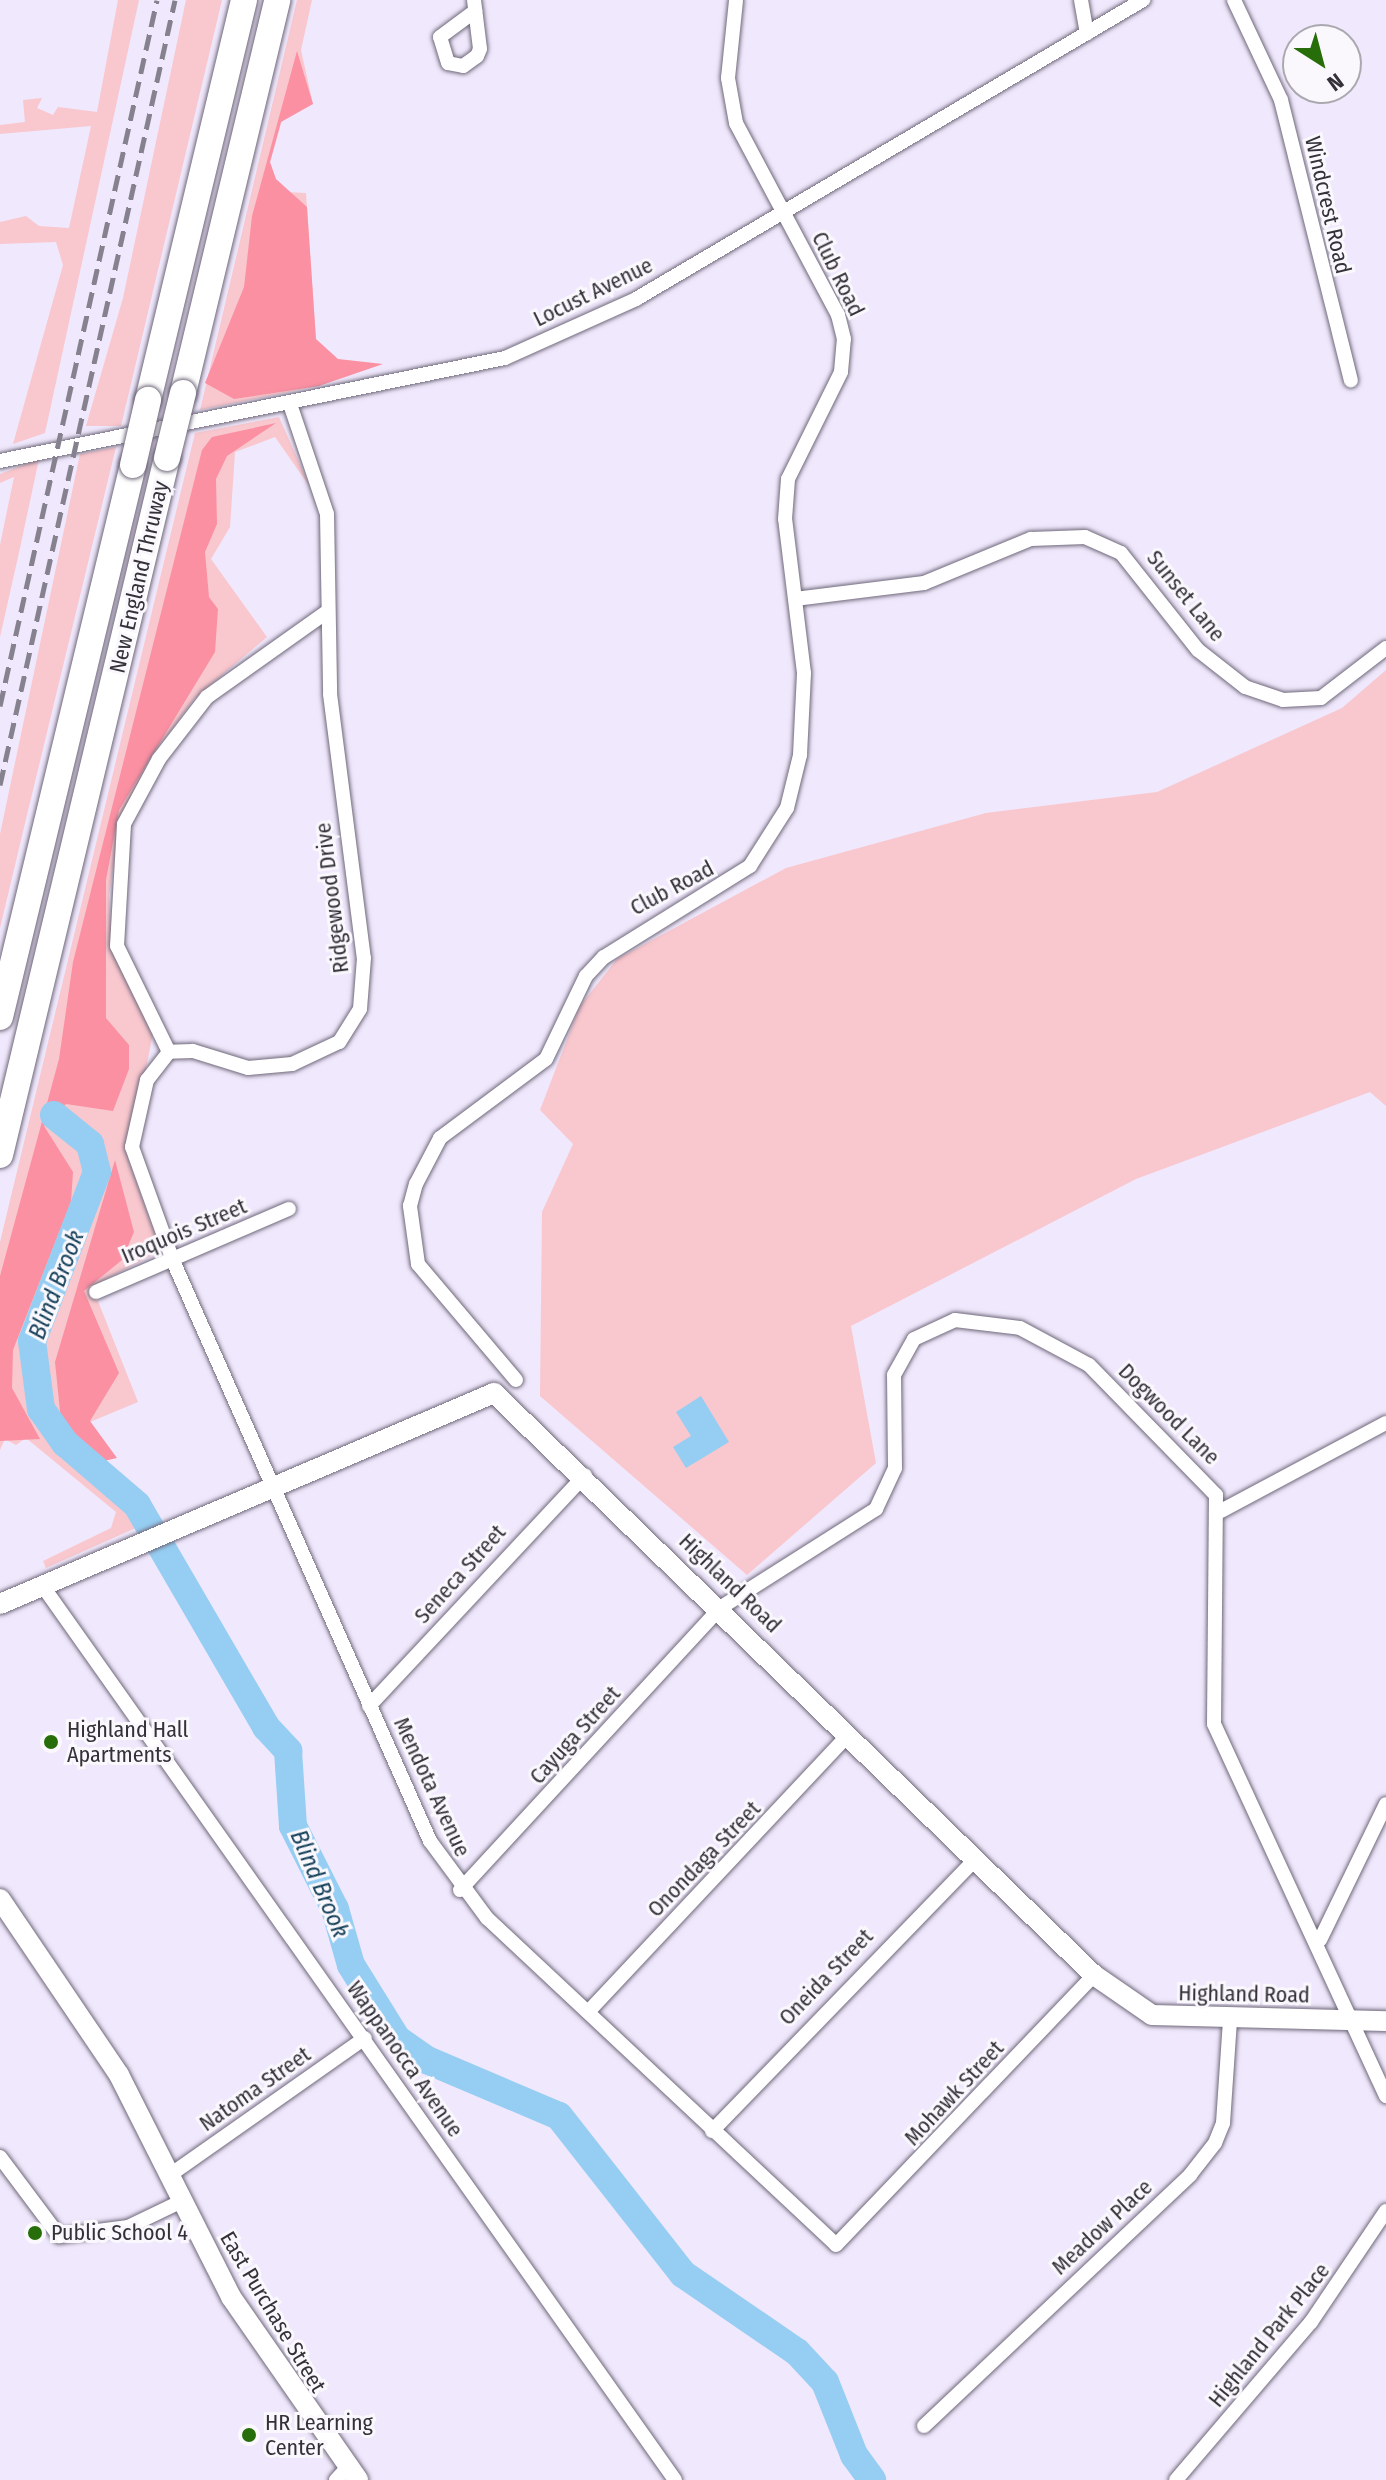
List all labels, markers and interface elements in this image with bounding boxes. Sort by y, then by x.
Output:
north arrow [1282,24,1362,104]
text: N [1322,67,1348,97]
street label: Windcrest Road [1299,134,1357,276]
street label: Club Road [806,227,870,321]
street label: Locust Avenue [529,252,657,332]
street label: New England Thruway [104,478,174,676]
street label: Sunset Lane [1141,545,1231,647]
street label: Ridgewood Drive [310,821,354,975]
street label: Club Road [626,855,718,921]
street label: Iroquois Street [117,1193,251,1269]
water label: Blind Brook [23,1227,91,1343]
street label: Dogwood Lane [1113,1358,1225,1470]
street label: Seneca Street [409,1519,511,1629]
street label: Highland Road [674,1528,786,1638]
street label: Cayuga Street [524,1681,626,1789]
street label: Mendota Avenue [388,1713,476,1861]
place label: Highland Hall Apartments [67,1716,188,1768]
marker: Highland Hall Apartments [42,1733,60,1751]
street label: Onondaga Street [642,1796,766,1922]
water label: Blind Brook [283,1826,355,1942]
street label: Oneida Street [774,1923,878,2031]
street label: Wappanocca Avenue [341,1976,469,2142]
street label: Highland Road [1178,1980,1310,2008]
street label: Mohawk Street [899,2035,1009,2151]
street label: Natoma Street [194,2041,316,2137]
street label: Meadow Place [1046,2174,1158,2280]
place label: Public School 4 [51,2220,188,2246]
marker: Public School 4 [26,2224,44,2242]
street label: East Purchase Street [215,2227,331,2397]
street label: Highland Park Place [1203,2258,1335,2412]
place label: HR Learning Center [265,2409,373,2460]
marker: HR Learning Center [240,2426,258,2444]

